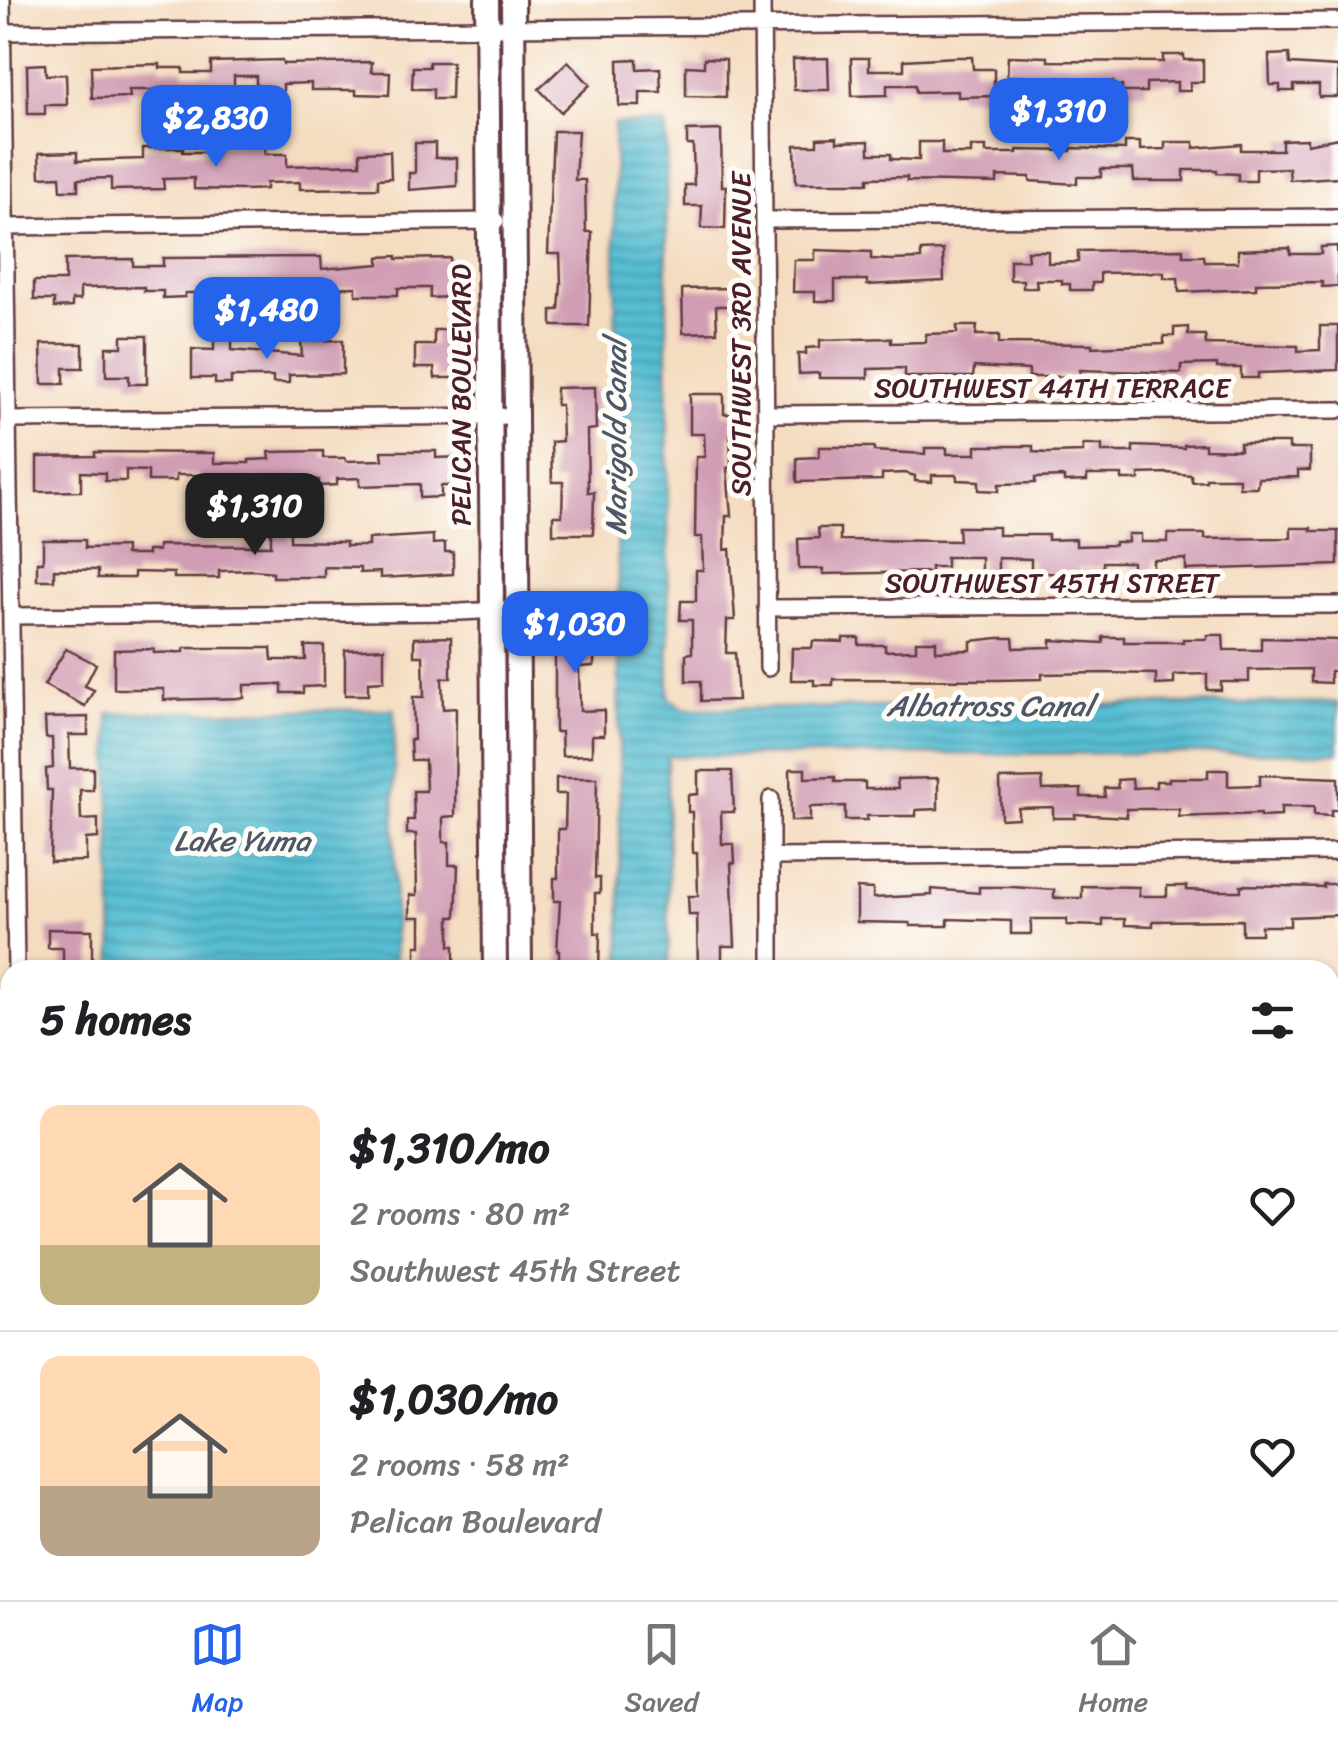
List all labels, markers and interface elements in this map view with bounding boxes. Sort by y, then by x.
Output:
pin: $1,310 [978,78,1140,163]
text: $1,310 [1011,82,1107,139]
pin: $2,830 [135,85,297,170]
text: $2,830 [163,89,269,146]
street label: SOUTHWEST 3RD AVENUE [716,170,765,496]
street label: PELICAN BOULEVARD [436,264,485,526]
pin: $1,480 [186,277,348,362]
text: $1,480 [215,281,319,338]
water label: Marigold Canal [589,333,643,535]
street label: SOUTHWEST 44TH TERRACE [874,363,1232,412]
pin: $1,310 [174,473,336,558]
text: $1,310 [207,477,303,534]
street label: SOUTHWEST 45TH STREET [885,558,1221,607]
pin: $1,030 [494,591,656,676]
text: $1,030 [524,595,626,652]
water label: Albatross Canal [886,679,1100,733]
water label: Lake Yuma [174,814,313,868]
text: 5 homes [40,983,191,1057]
icon: filters [1245,993,1300,1048]
text: $1,310/mo [350,1111,550,1185]
icon: home [120,1145,240,1265]
icon: heart [1245,1178,1300,1233]
text: 2 rooms · 80 m² [350,1185,570,1242]
text: Southwest 45th Street [350,1242,680,1299]
text: $1,030/mo [350,1362,558,1436]
icon: home [120,1396,240,1516]
icon: heart [1245,1429,1300,1484]
text: 2 rooms · 58 m² [350,1436,570,1493]
text: Pelican Boulevard [350,1493,601,1550]
tab: Map [190,1617,245,1726]
tab: Saved [625,1617,698,1726]
tab: Home [1078,1617,1148,1726]

